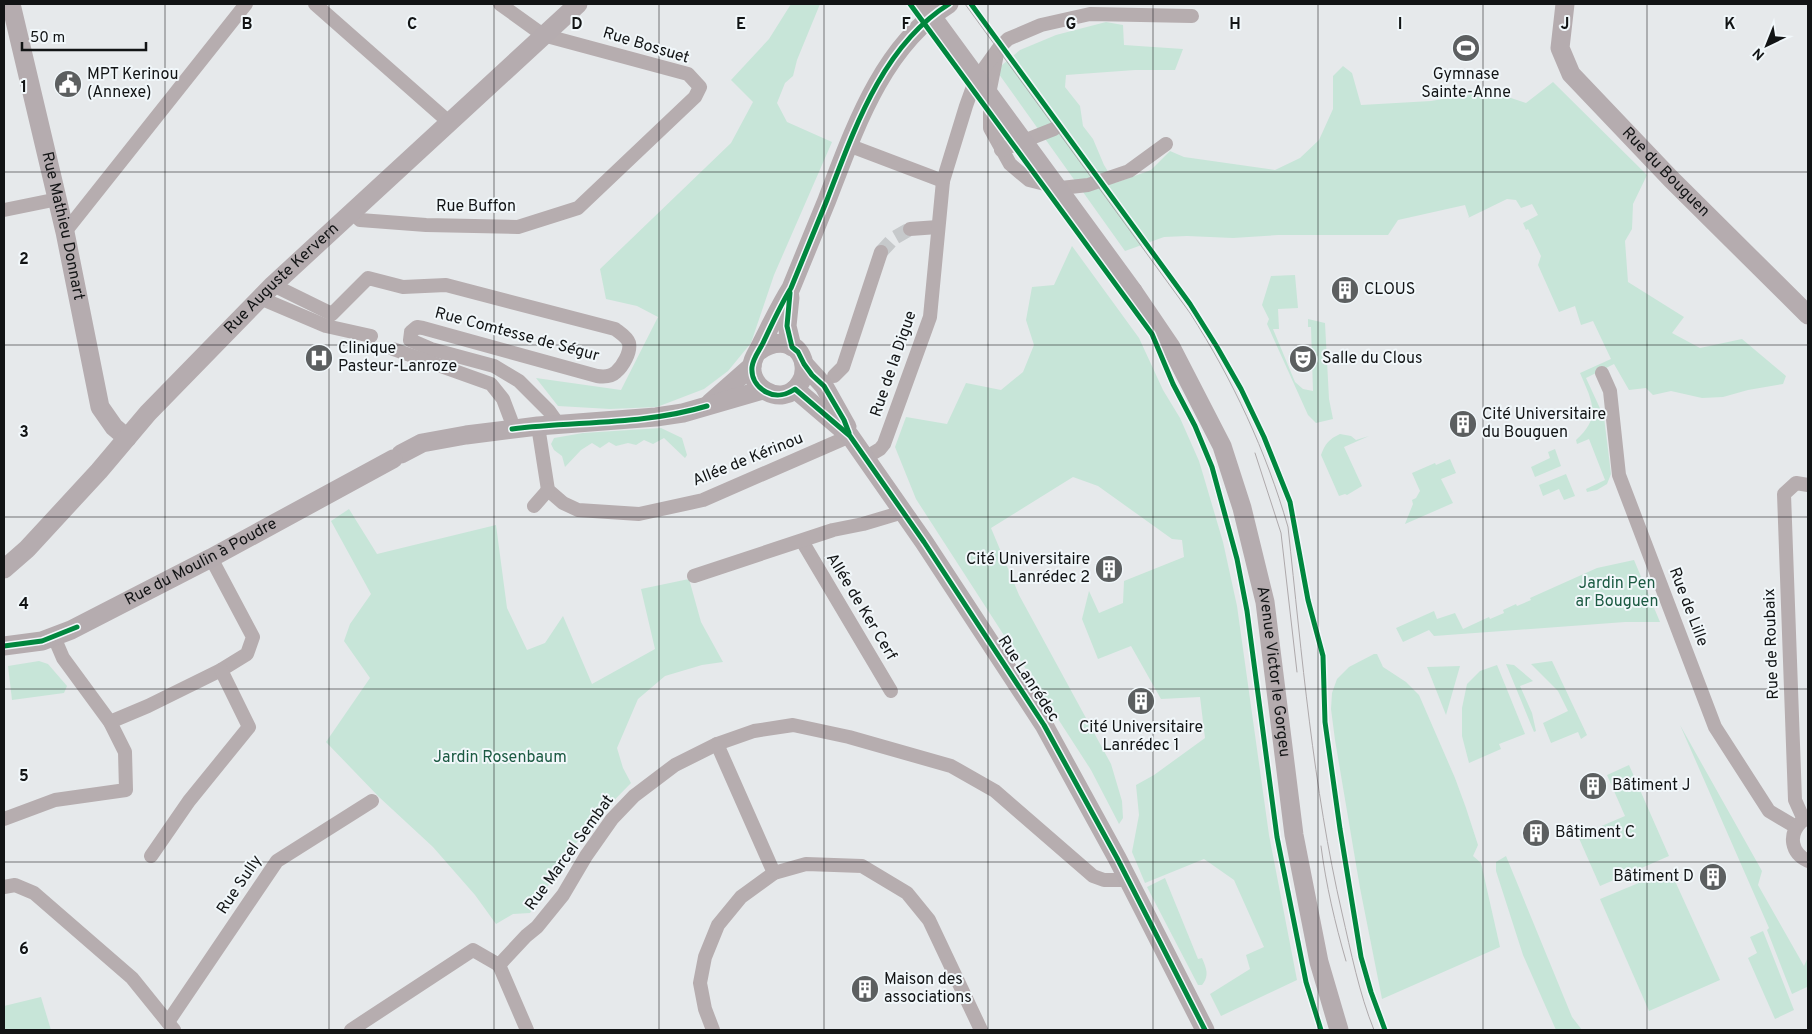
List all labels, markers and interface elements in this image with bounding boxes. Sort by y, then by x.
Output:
text: B [241,15,253,35]
text: C [407,15,417,35]
text: D [571,15,583,35]
text: E [736,15,746,35]
text: F [901,15,911,35]
text: G [1066,15,1076,35]
text: H [1229,15,1241,35]
text: I [1398,15,1402,35]
text: J [1561,15,1569,35]
text: K [1724,15,1736,35]
scale bar [22,20,146,52]
north arrow [1742,20,1792,70]
street label: Rue Bossuet [600,23,692,69]
text: 50 m [30,29,65,48]
sports icon: Gymnase Sainte-Anne [1451,33,1481,63]
text: N [1750,44,1769,63]
place label: MPT Kerinou (Annexe) [87,65,178,103]
place label: Gymnase Sainte-Anne [1421,65,1511,103]
public building icon: MPT Kerinou (Annexe) [53,69,83,99]
text: 1 [21,78,27,98]
street label: Rue du Bouguen [1617,123,1714,222]
street label: Rue Mathieu Donnart [36,150,88,302]
street label: Rue Buffon [436,197,516,217]
street label: Rue Auguste Kervern [220,219,343,339]
text: 2 [19,250,29,270]
building icon: CLOUS [1330,275,1360,305]
place label: CLOUS [1364,280,1415,300]
street label: Rue Comtesse de Ségur [433,303,601,367]
street label: Rue de la Digue [866,308,922,420]
place label: Clinique Pasteur-Lanroze [338,339,457,377]
hospital icon: Clinique Pasteur-Lanroze [304,343,334,373]
theatre icon: Salle du Clous [1288,344,1318,374]
place label: Salle du Clous [1322,349,1423,369]
place label: Cité Universitaire du Bouguen [1482,405,1606,443]
building icon: Cité Universitaire du Bouguen [1448,409,1478,439]
text: 3 [19,423,29,443]
street label: Allée de Kérinou [690,429,806,491]
street label: Rue du Moulin à Poudre [122,514,281,610]
street label: Allée de Ker Cerf [821,550,901,665]
place label: Cité Universitaire Lanrédec 2 [966,550,1090,588]
building icon: Cité Universitaire Lanrédec 2 [1094,554,1124,584]
street label: Rue de Lille [1664,565,1712,649]
park label: Jardin Pen ar Bouguen [1576,574,1658,612]
street label: Avenue Victor le Gorgeu [1251,584,1294,758]
street label: Rue de Roubaix [1760,588,1784,700]
text: 4 [19,595,29,615]
street label: Rue Lanrédec [993,632,1063,726]
building icon: Cité Universitaire Lanrédec 1 [1126,686,1156,716]
place label: Cité Universitaire Lanrédec 1 [1079,718,1203,756]
park label: Jardin Rosenbaum [433,748,567,768]
text: 5 [19,767,29,787]
building icon: Bâtiment J [1578,771,1608,801]
place label: Bâtiment J [1612,776,1691,796]
street label: Rue Marcel Sembat [521,791,619,915]
building icon: Bâtiment C [1521,818,1551,848]
place label: Bâtiment C [1555,823,1635,843]
street label: Rue Sully [213,852,267,918]
building icon: Bâtiment D [1698,862,1728,892]
place label: Bâtiment D [1613,867,1694,887]
text: 6 [19,940,29,960]
place label: Maison des associations [884,970,972,1008]
building icon: Maison des associations [850,974,880,1004]

